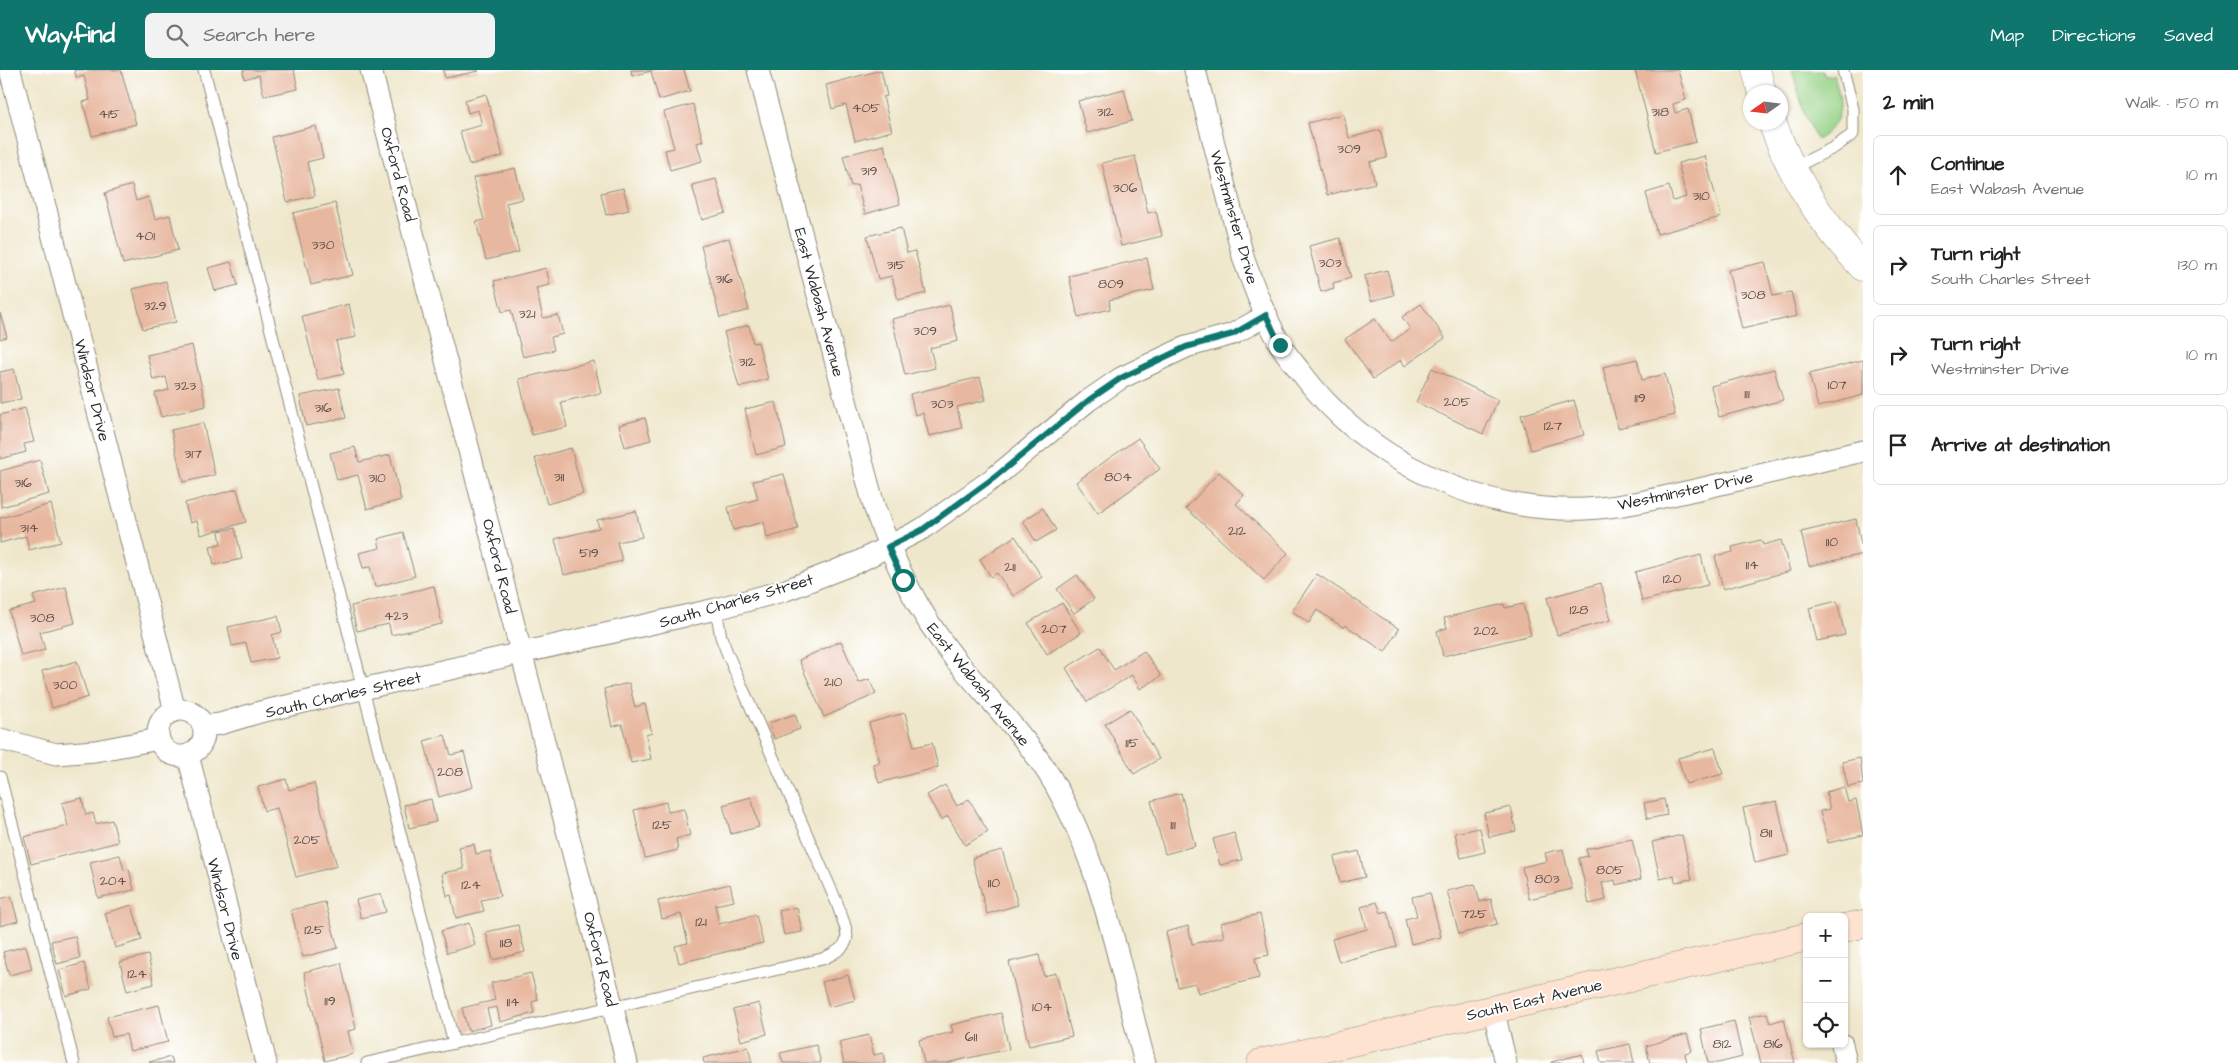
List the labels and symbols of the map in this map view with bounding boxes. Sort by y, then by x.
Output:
north arrow [1743,85,1788,130]
house number: 405 [852,98,880,118]
house number: 312 [1097,102,1113,122]
house number: 318 [1651,102,1669,122]
house number: 415 [98,104,120,124]
street label: Oxford Road [375,125,421,224]
house number: 309 [1337,139,1361,159]
street label: Westminster Drive [1204,148,1264,287]
house number: 319 [861,161,877,181]
house number: 306 [1113,178,1138,198]
house number: 310 [1692,186,1710,206]
street label: East Wabash Avenue [789,225,850,379]
house number: 401 [135,226,155,246]
house number: 330 [311,235,335,255]
house number: 303 [1318,253,1342,273]
house number: 315 [887,255,906,275]
house number: 316 [715,269,733,289]
house number: 809 [1098,274,1124,294]
house number: 308 [1740,285,1766,305]
house number: 329 [143,296,167,316]
house number: 321 [519,304,536,324]
house number: 309 [913,321,937,341]
route end [1269,334,1292,357]
street label: Windsor Drive [69,337,115,444]
house number: 312 [739,352,755,372]
house number: 107 [1827,375,1847,395]
house number: 323 [174,376,196,396]
house number: 111 [1744,384,1750,404]
house number: 119 [1634,388,1646,408]
house number: 205 [1444,392,1470,412]
house number: 303 [930,394,954,414]
house number: 316 [314,398,332,418]
house number: 127 [1544,416,1563,436]
house number: 317 [184,444,202,464]
street label: Westminster Drive [1615,466,1755,516]
house number: 311 [554,467,565,487]
house number: 804 [1104,467,1132,487]
house number: 310 [368,468,386,488]
house number: 316 [14,473,32,493]
street label: Oxford Road [477,517,521,616]
house number: 314 [20,518,39,538]
house number: 212 [1228,521,1246,541]
house number: 110 [1826,532,1838,552]
house number: 519 [579,543,599,563]
house number: 114 [1745,555,1759,575]
house number: 211 [1004,557,1016,577]
street label: South Charles Street [657,568,816,634]
route start [892,569,915,592]
house number: 120 [1663,569,1681,589]
house number: 128 [1570,600,1588,620]
house number: 423 [384,606,408,626]
house number: 308 [29,608,55,628]
street label: East Wabash Avenue [921,618,1035,751]
house number: 207 [1041,619,1067,639]
house number: 202 [1474,621,1498,641]
street label: South Charles Street [263,666,424,724]
house number: 210 [824,672,842,692]
house number: 300 [53,675,78,695]
house number: 115 [1125,733,1139,753]
house number: 208 [437,762,463,782]
house number: 125 [652,815,672,835]
house number: 111 [1170,815,1176,835]
house number: 811 [1760,823,1773,843]
house number: 205 [294,830,320,850]
street label: Windsor Drive [202,856,248,963]
house number: 805 [1596,860,1624,880]
house number: 803 [1534,869,1560,889]
house number: 204 [100,871,127,891]
house number: 110 [988,873,1000,893]
house number: 124 [461,875,481,895]
house number: 725 [1461,904,1487,924]
street label: Oxford Road [578,910,622,1009]
house number: 121 [695,912,707,932]
house number: 125 [304,920,324,940]
house number: 118 [500,933,512,953]
house number: 124 [127,964,147,984]
street label: South East Avenue [1464,974,1605,1026]
house number: 119 [324,991,336,1011]
house number: 114 [506,992,520,1012]
house number: 104 [1032,997,1053,1017]
house number: 611 [965,1027,977,1047]
house number: 812 [1713,1034,1731,1054]
house number: 816 [1763,1034,1783,1054]

